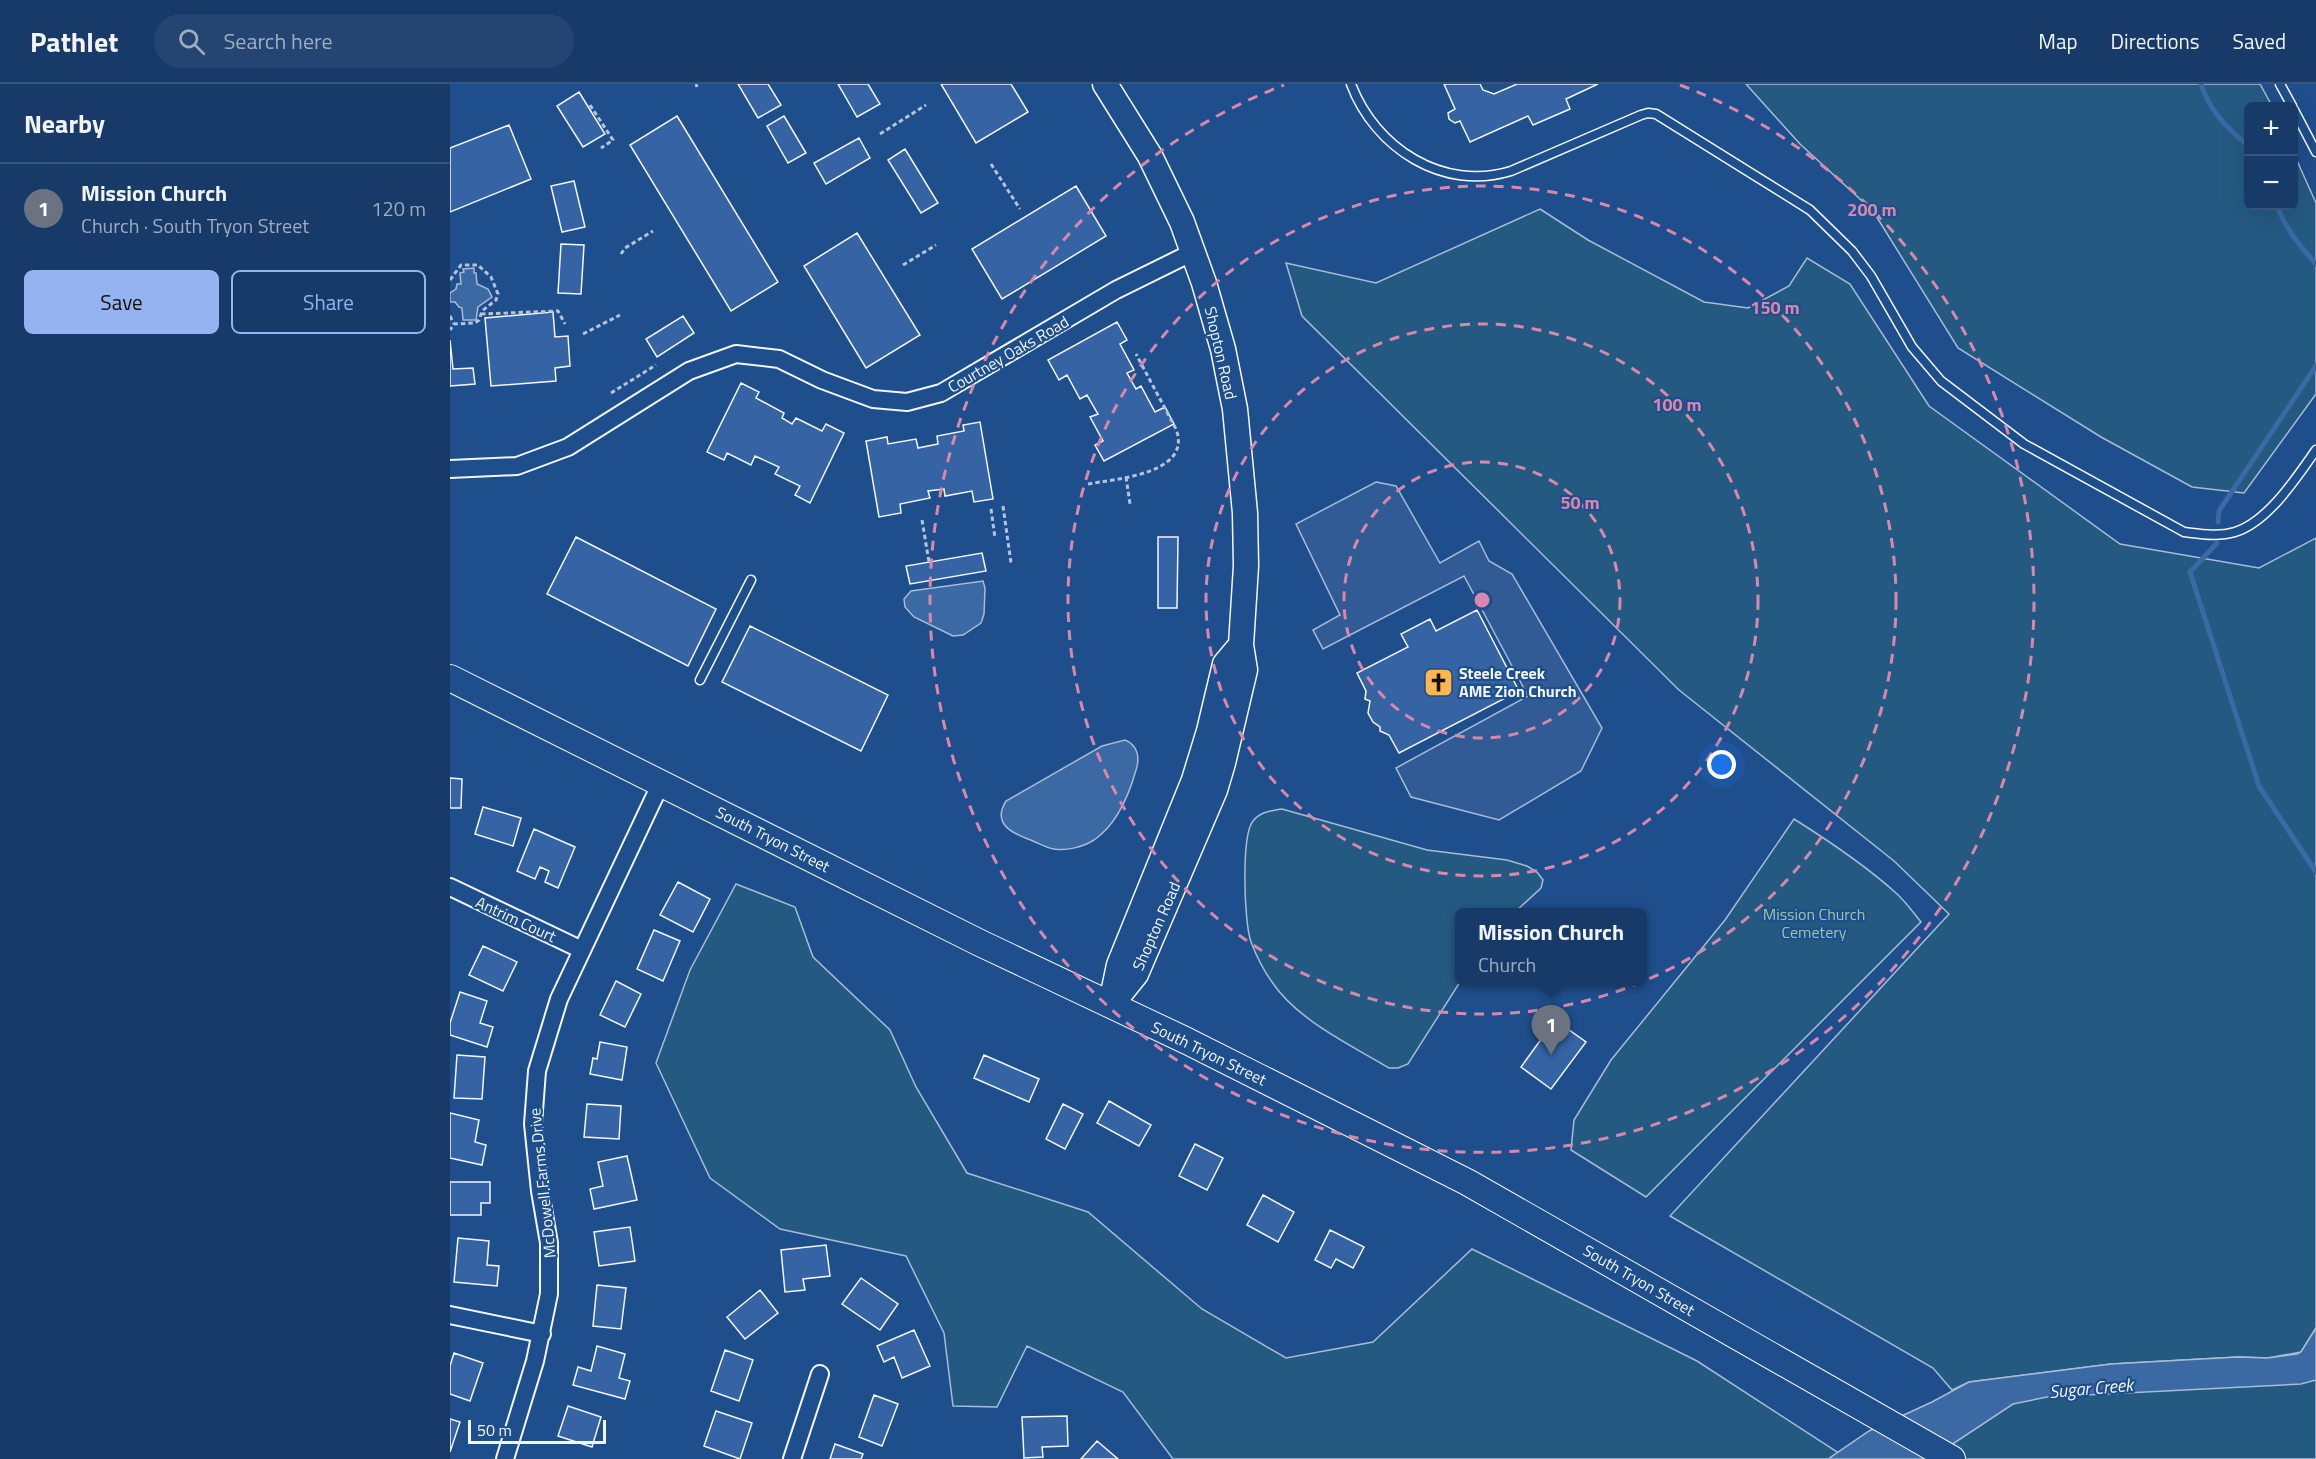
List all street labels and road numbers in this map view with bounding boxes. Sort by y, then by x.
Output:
street label: Shopton Road [1199,304,1243,402]
street label: Courtney Oaks Road [943,310,1073,398]
street label: South Tryon Street [712,800,835,878]
street label: Shopton Road [1126,878,1186,974]
street label: Antrim Court [472,890,561,948]
street label: South Tryon Street [1147,1015,1271,1091]
street label: McDowell Farms Drive [522,1107,562,1259]
street label: South Tryon Street [1579,1238,1700,1322]

